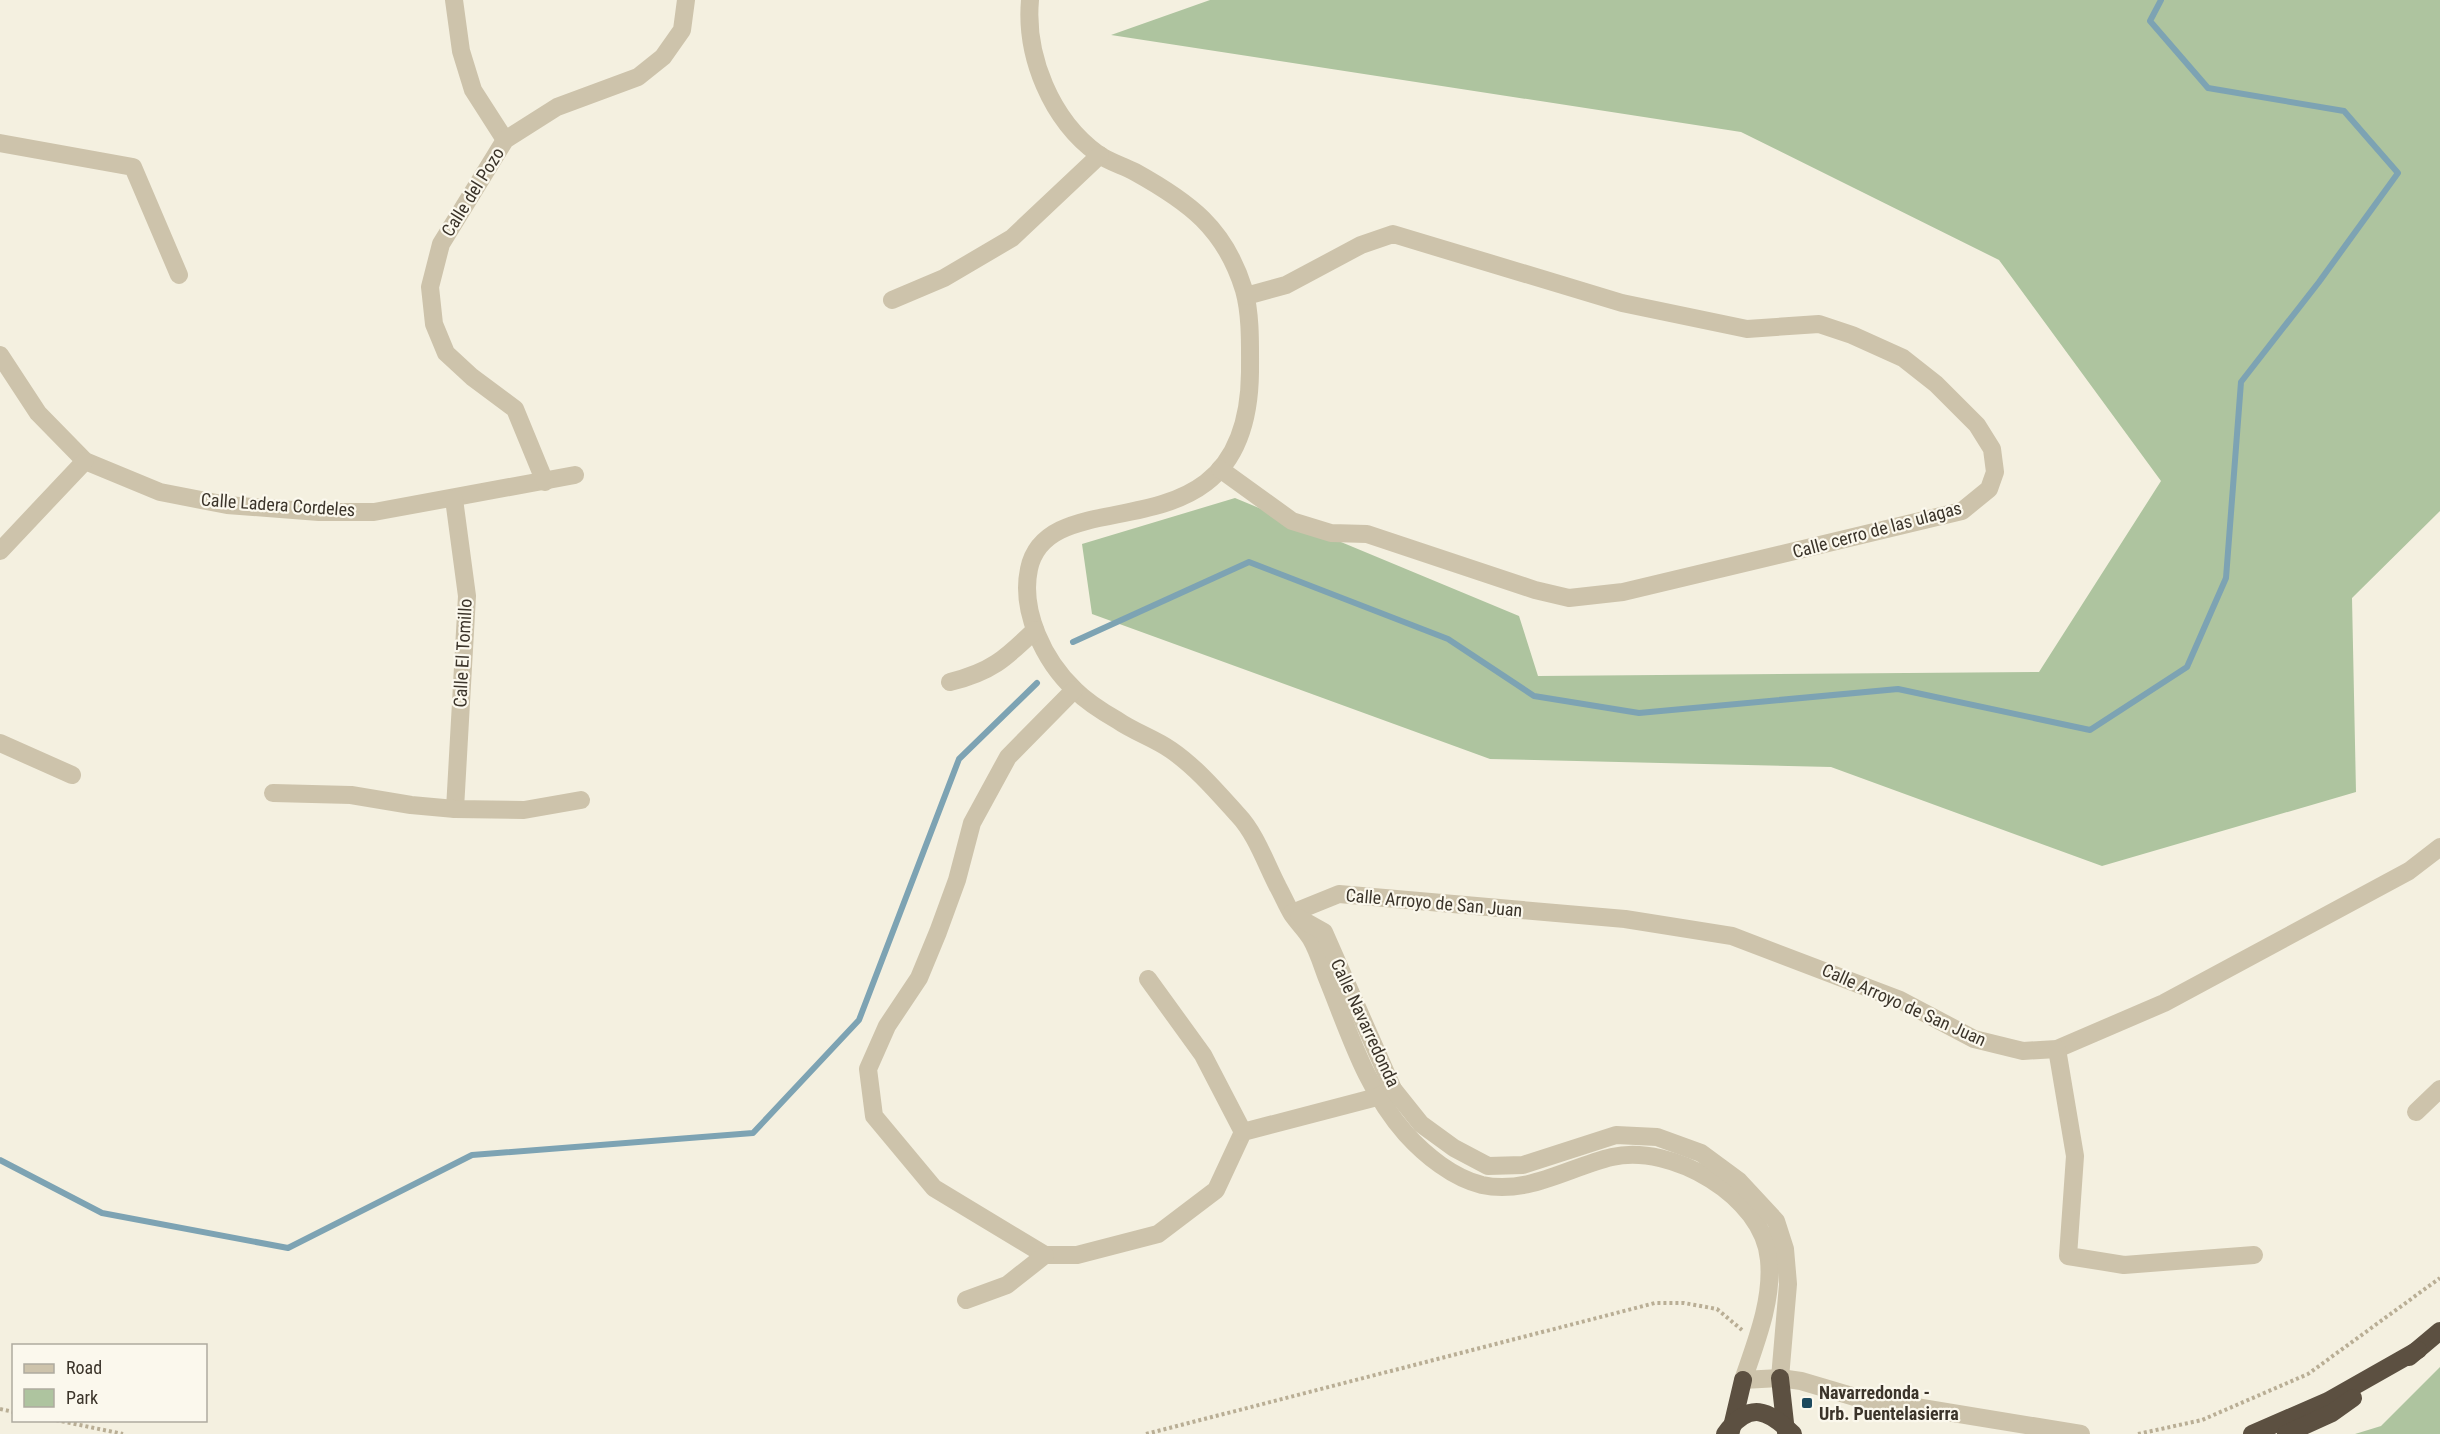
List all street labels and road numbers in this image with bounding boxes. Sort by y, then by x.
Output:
street label: Calle del Pozo [437,143,508,240]
street label: Calle Ladera Cordeles [200,489,356,520]
street label: Calle cerro de las ulagas [1790,497,1964,562]
street label: Calle El Tomillo [449,598,476,708]
street label: Calle Arroyo de San Juan [1345,884,1523,921]
street label: Calle Navarredonda [1327,955,1404,1090]
street label: Calle Arroyo de San Juan [1819,959,1989,1050]

